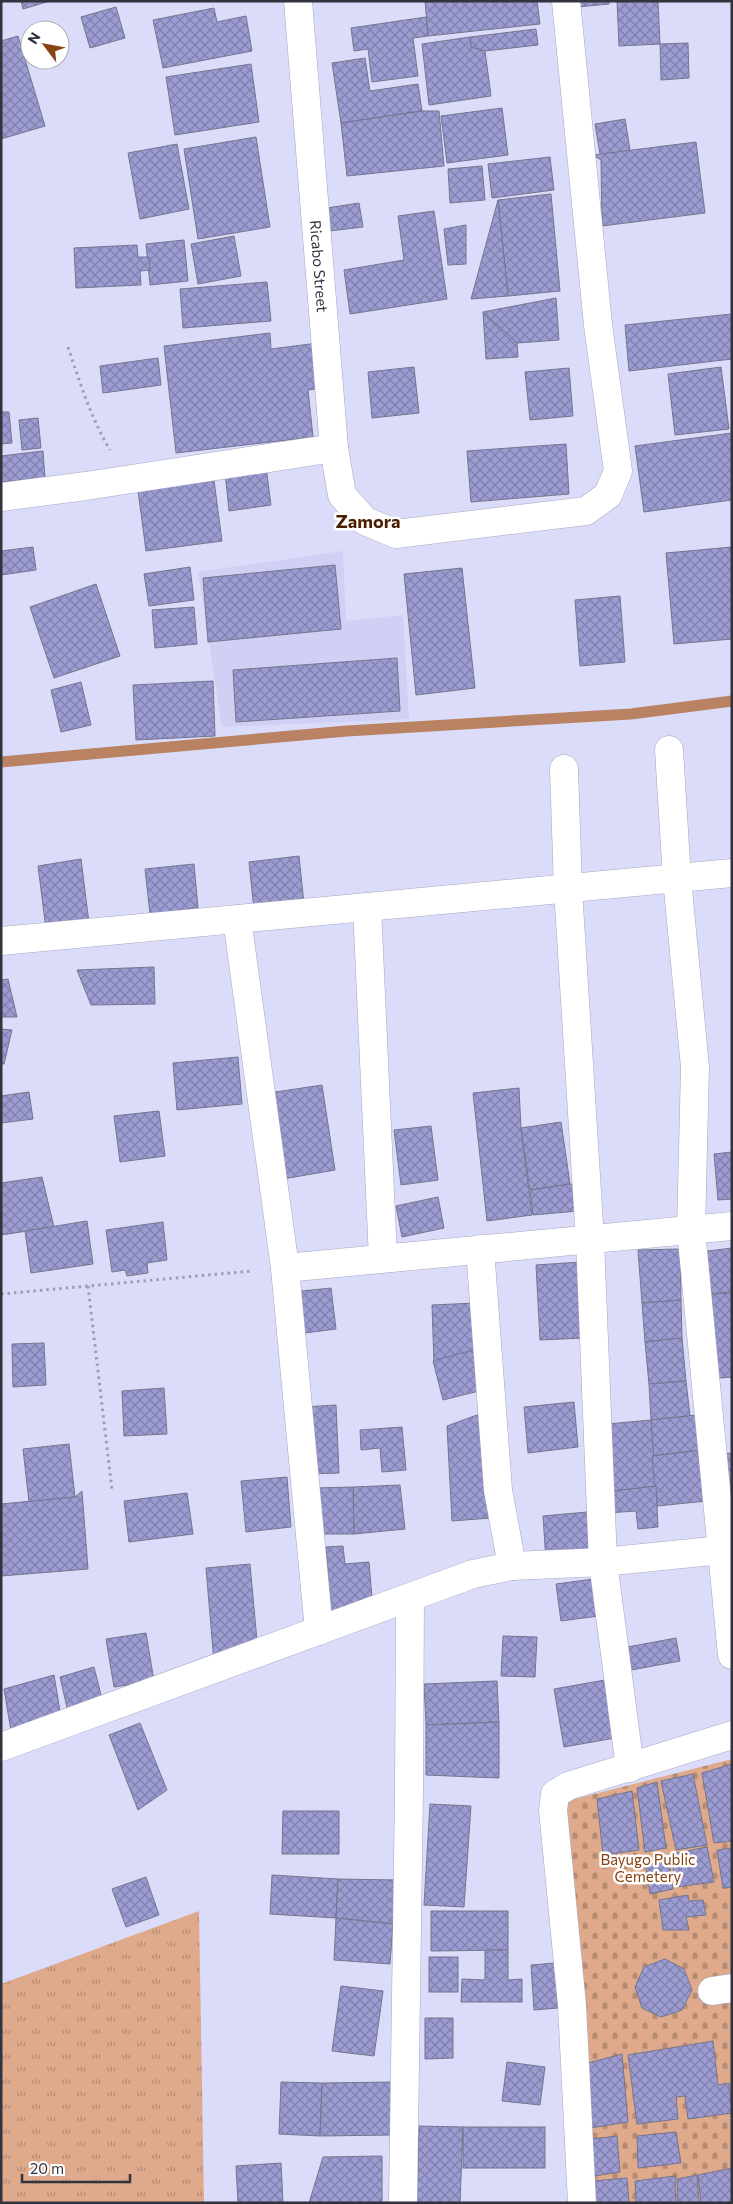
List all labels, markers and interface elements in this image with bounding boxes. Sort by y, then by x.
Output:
north arrow [20,20,70,70]
text: N [24,29,44,47]
street label: Ricabo Street [307,219,332,313]
district label: Zamora [335,510,401,532]
park label: Bayugo Public Cemetery [600,1850,696,1885]
scale bar [22,2152,130,2184]
text: 20 m [30,2159,64,2177]

